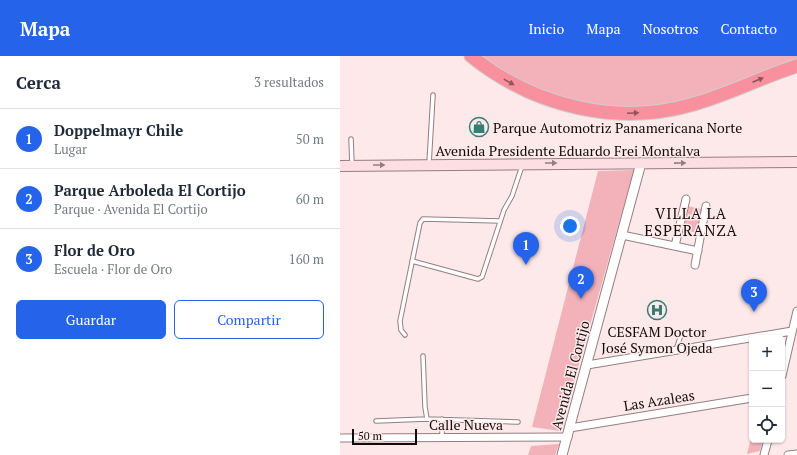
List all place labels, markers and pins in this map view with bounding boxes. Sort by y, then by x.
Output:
shop icon: Parque Automotriz Panamericana Norte [468,116,490,138]
place label: Parque Automotriz Panamericana Norte [493,118,742,137]
pin: 1 [513,232,539,265]
pin: 2 [568,266,594,299]
pin: 3 [741,279,767,312]
hospital icon: CESFAM Doctor José Symon Ojeda [646,299,668,321]
place label: CESFAM Doctor José Symon Ojeda [601,322,713,357]

